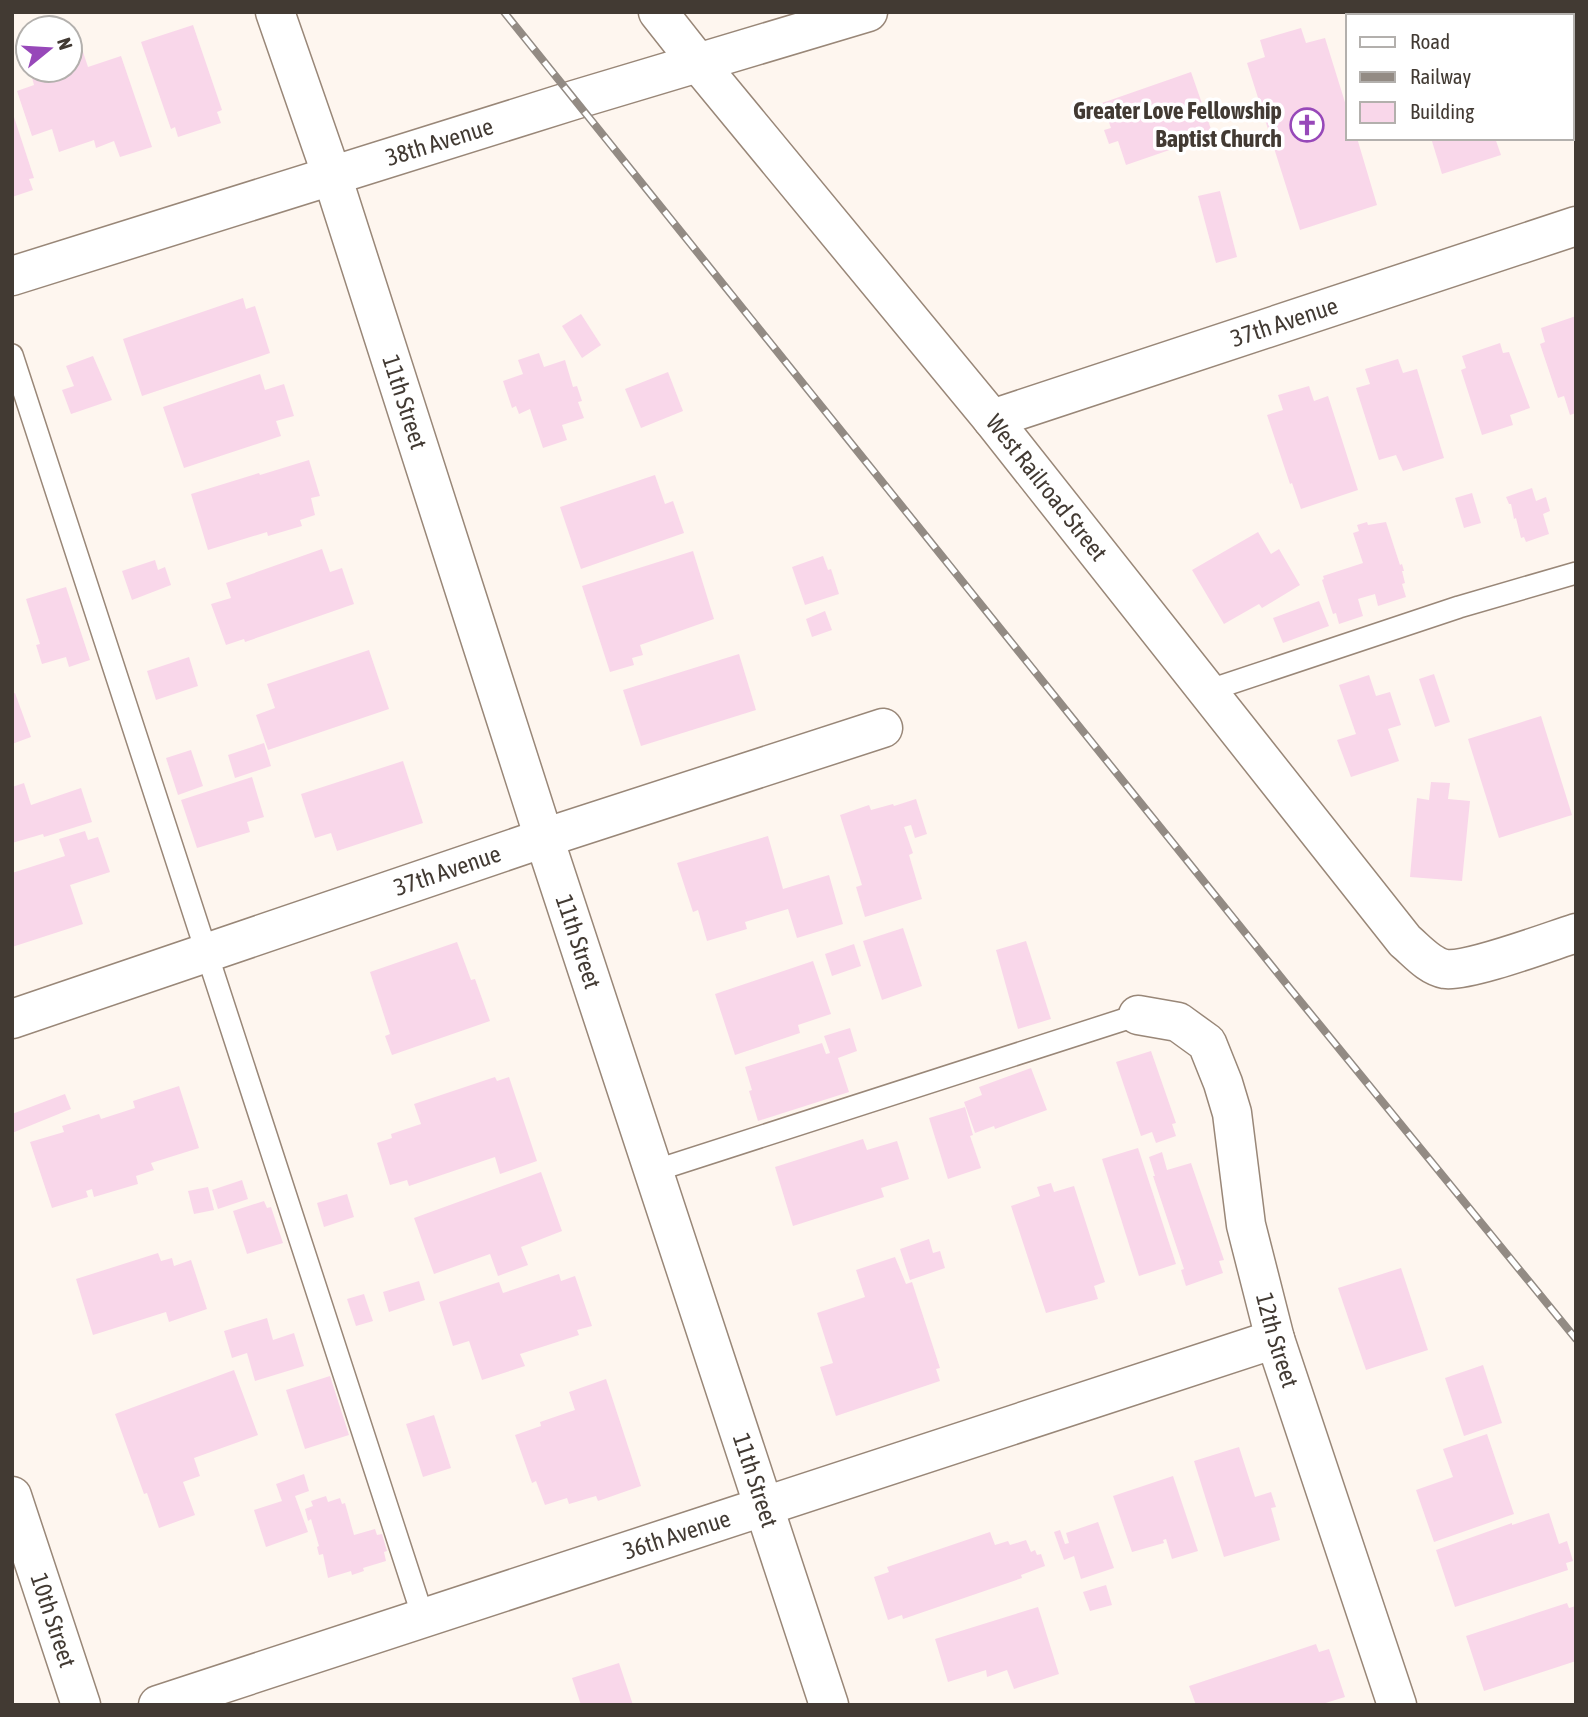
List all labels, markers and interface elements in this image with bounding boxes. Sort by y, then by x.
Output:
north arrow [14,14,84,84]
legend [1346,14,1574,140]
text: Road [1410,29,1450,53]
text: N [53,35,77,52]
text: Railway [1410,64,1472,88]
place label: Greater Love Fellowship Baptist Church [1073,97,1282,152]
text: Building [1410,99,1474,123]
church icon: Greater Love Fellowship Baptist Church [1288,106,1326,144]
street label: 38th Avenue [382,112,496,171]
street label: 37th Avenue [1227,292,1341,352]
street label: 11th Street [377,352,433,452]
street label: West Railroad Street [981,409,1113,566]
street label: 37th Avenue [390,840,504,901]
street label: 11th Street [551,891,607,992]
street label: 12th Street [1251,1290,1304,1391]
street label: 11th Street [728,1430,784,1531]
street label: 36th Avenue [620,1504,734,1565]
street label: 10th Street [25,1570,82,1671]

